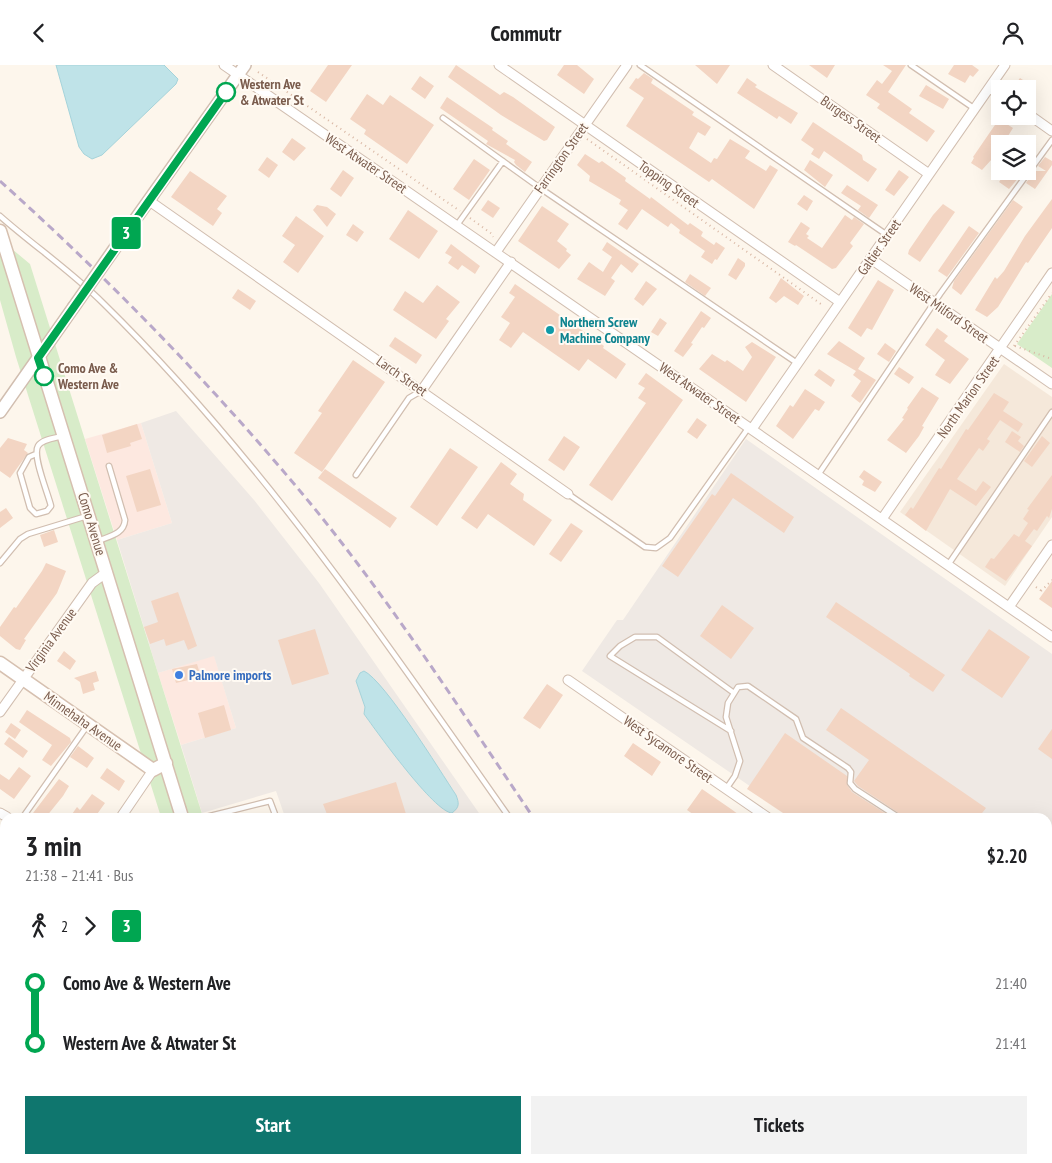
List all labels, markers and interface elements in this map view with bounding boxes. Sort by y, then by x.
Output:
icon: back [25,19,53,47]
text: Commutr [490,19,562,47]
icon: person [999,19,1027,47]
place label: Western Ave & Atwater St [239,75,304,109]
map controls [991,80,1036,180]
button: locate [991,80,1036,125]
marker: Western Ave & Atwater St [216,82,236,102]
street label: Burgess Street [817,92,885,146]
street label: Farrington Street [530,119,592,197]
street label: West Atwater Street [321,129,411,197]
button: layers [991,135,1036,180]
street label: Topping Street [635,156,703,212]
street label: Galtier Street [853,215,905,278]
line badge: 3 [110,217,142,249]
text: 3 [122,221,130,244]
street label: West Milford Street [906,279,992,347]
place label: Northern Screw Machine Company [560,313,650,347]
marker: Northern Screw Machine Company [544,324,556,336]
street label: Larch Street [373,352,431,400]
street label: North Marion Street [933,352,1003,442]
street label: West Atwater Street [656,358,744,428]
place label: Como Ave & Western Ave [57,359,119,393]
marker: Como Ave & Western Ave [34,366,54,386]
street label: Como Avenue [74,490,110,558]
street label: Virginia Avenue [21,604,81,677]
place label: Palmore imports [189,666,271,684]
marker: Palmore imports [173,669,185,681]
street label: Minnehaha Avenue [40,687,126,755]
street label: West Sycamore Street [620,712,716,787]
text: 3 min [25,827,82,864]
text: $2.20 [987,844,1027,868]
text: 21:38 – 21:41 · Bus [25,865,133,885]
icon: walk [25,912,53,940]
icon: forward [76,912,104,940]
text: 3 [122,914,131,937]
text: 2 [61,916,68,936]
text: Como Ave & Western Ave [63,971,231,995]
text: 21:40 [995,973,1027,993]
text: Western Ave & Atwater St [63,1031,236,1055]
text: 21:41 [995,1033,1027,1053]
button: Start [25,1096,521,1154]
button: Tickets [531,1096,1027,1154]

